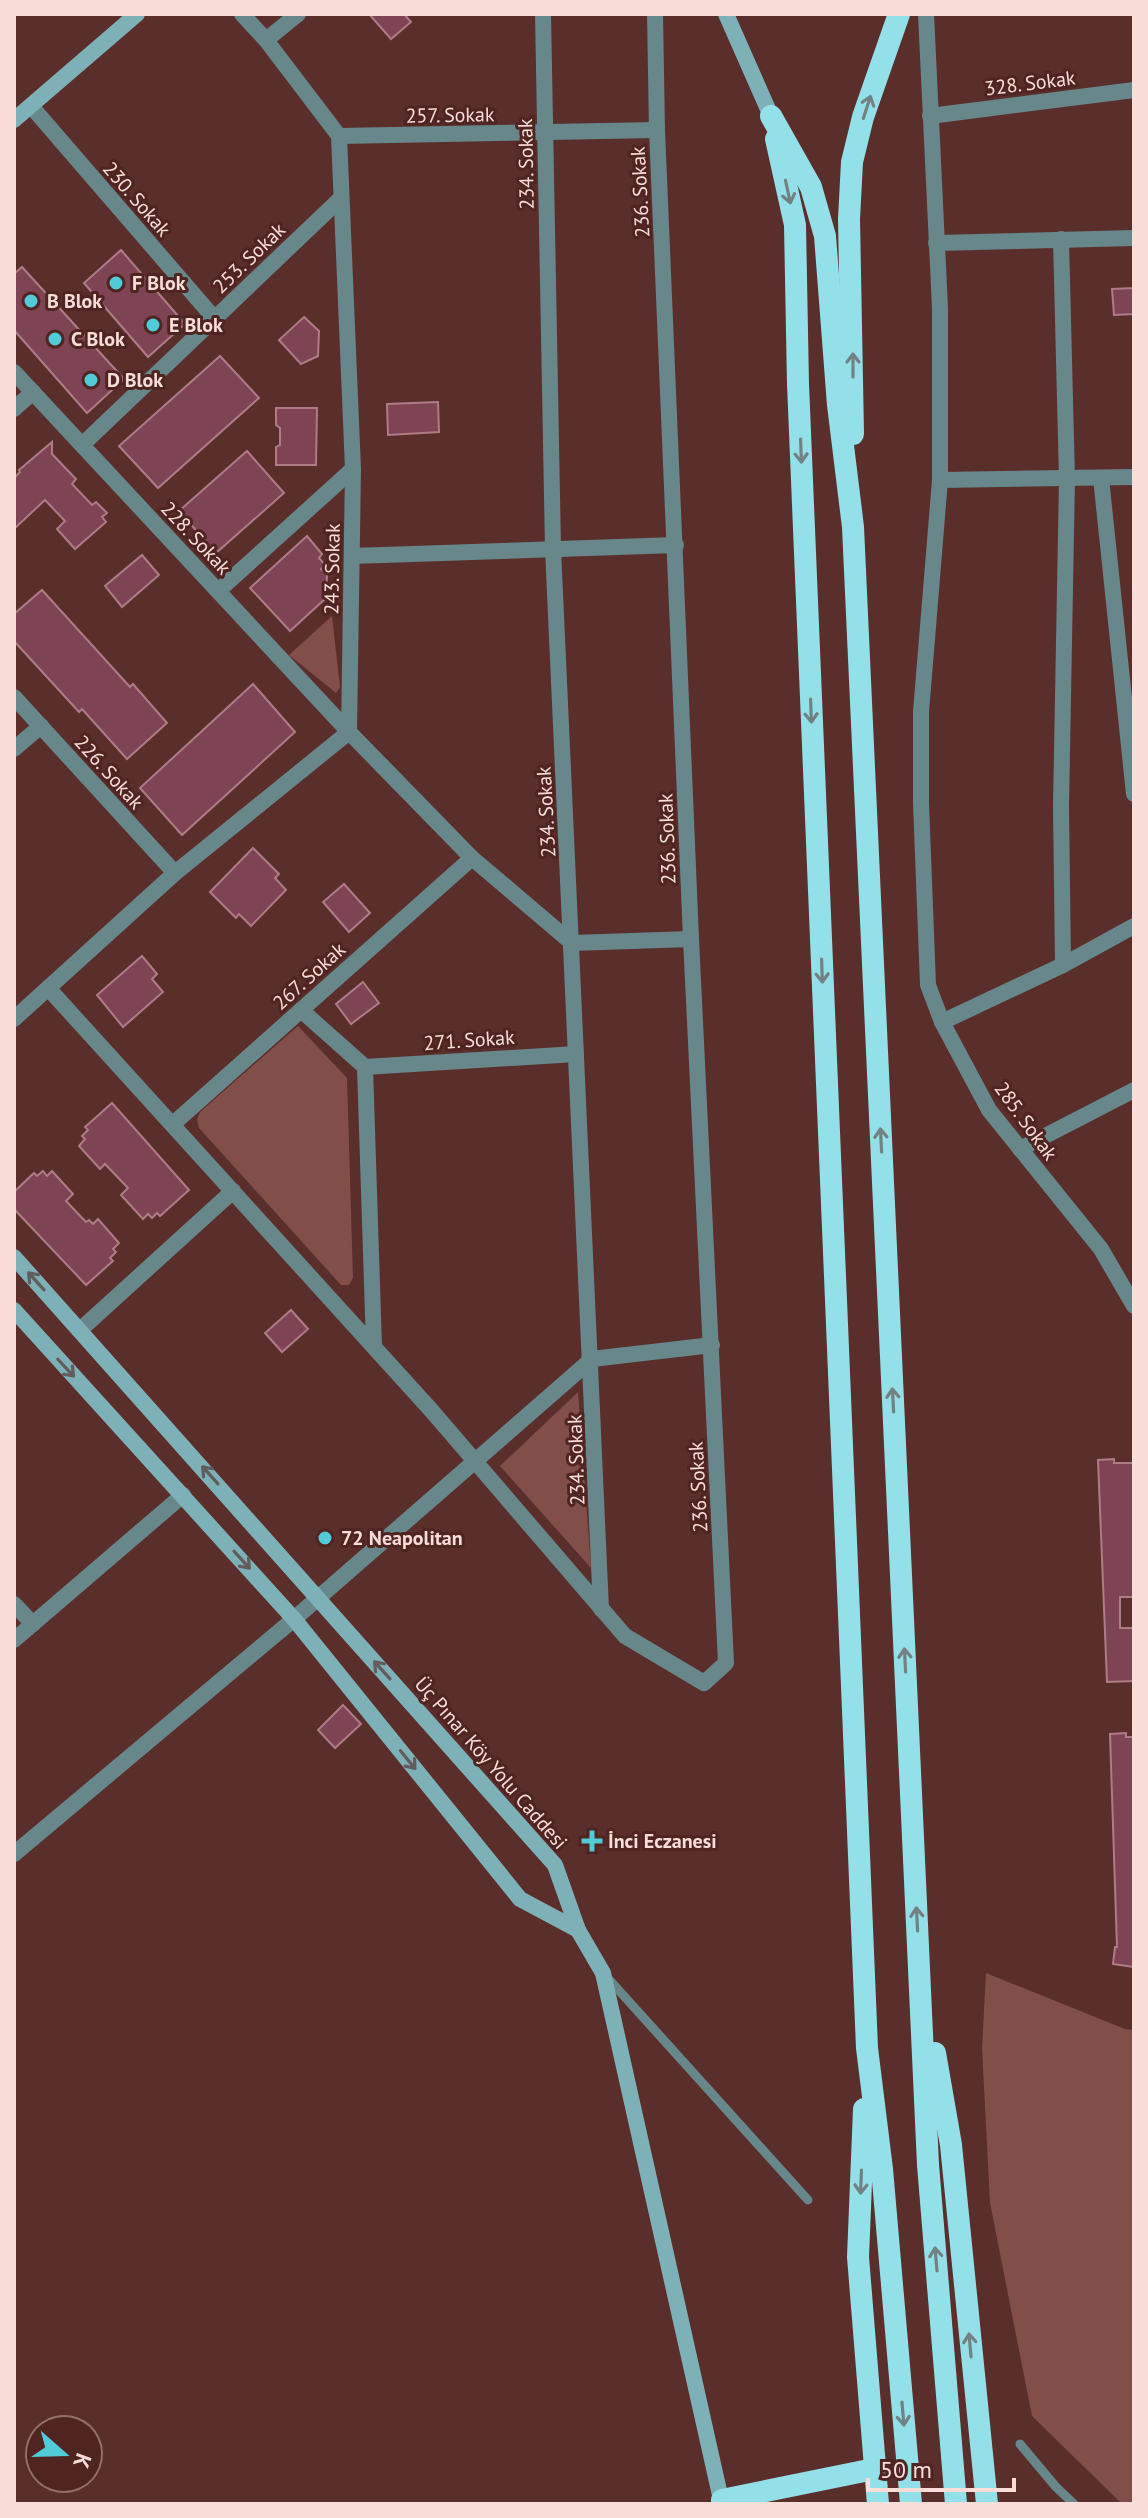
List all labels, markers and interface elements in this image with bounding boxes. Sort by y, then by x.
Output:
street label: 328. Sokak [983,64,1077,101]
one-way arrow [860,95,875,120]
street label: 257. Sokak [405,101,495,129]
street label: 234. Sokak [512,118,540,210]
street label: 236. Sokak [625,145,655,238]
street label: 230. Sokak [97,156,177,242]
one-way arrow [781,179,796,204]
street label: 253. Sokak [207,217,291,299]
place label: F Blok [132,270,186,296]
marker: F Blok [107,274,125,292]
place label: B Blok [47,288,102,314]
marker: B Blok [22,292,40,310]
place label: E Blok [169,312,223,338]
marker: E Blok [144,316,162,334]
place label: C Blok [71,326,125,352]
marker: C Blok [46,330,64,348]
one-way arrow [845,352,861,379]
place label: D Blok [107,367,163,393]
marker: D Blok [82,371,100,389]
one-way arrow [793,437,808,464]
street label: 228. Sokak [155,496,237,581]
street label: 243. Sokak [318,523,346,615]
one-way arrow [804,697,819,724]
street label: 226. Sokak [69,729,149,815]
street label: 234. Sokak [531,765,561,858]
street label: 236. Sokak [652,793,682,885]
street label: 267. Sokak [267,936,351,1015]
one-way arrow [814,957,829,984]
street label: 271. Sokak [423,1024,516,1056]
street label: 285. Sokak [989,1076,1064,1166]
one-way arrow [873,1127,888,1154]
one-way arrow [28,1272,46,1292]
one-way arrow [57,1358,76,1378]
one-way arrow [885,1387,900,1414]
street label: 234. Sokak [561,1414,591,1506]
street label: 236. Sokak [683,1440,713,1533]
one-way arrow [201,1466,219,1486]
place label: 72 Neapolitan [341,1525,463,1551]
marker: 72 Neapolitan [316,1529,334,1547]
one-way arrow [232,1550,251,1570]
one-way arrow [897,1647,912,1674]
one-way arrow [374,1660,392,1680]
street label: Üç Pınar Köy Yolu Caddesi [409,1671,573,1855]
one-way arrow [399,1749,417,1770]
place label: İnci Eczanesi [608,1828,717,1854]
marker: İnci Eczanesi [583,1832,601,1850]
one-way arrow [909,1907,924,1933]
one-way arrow [853,2168,868,2195]
one-way arrow [928,2246,943,2273]
one-way arrow [963,2332,978,2359]
one-way arrow [896,2400,911,2427]
north arrow [24,2414,104,2494]
scale bar [868,2442,1014,2492]
text: K [67,2450,98,2472]
text: 50 m [880,2454,932,2485]

